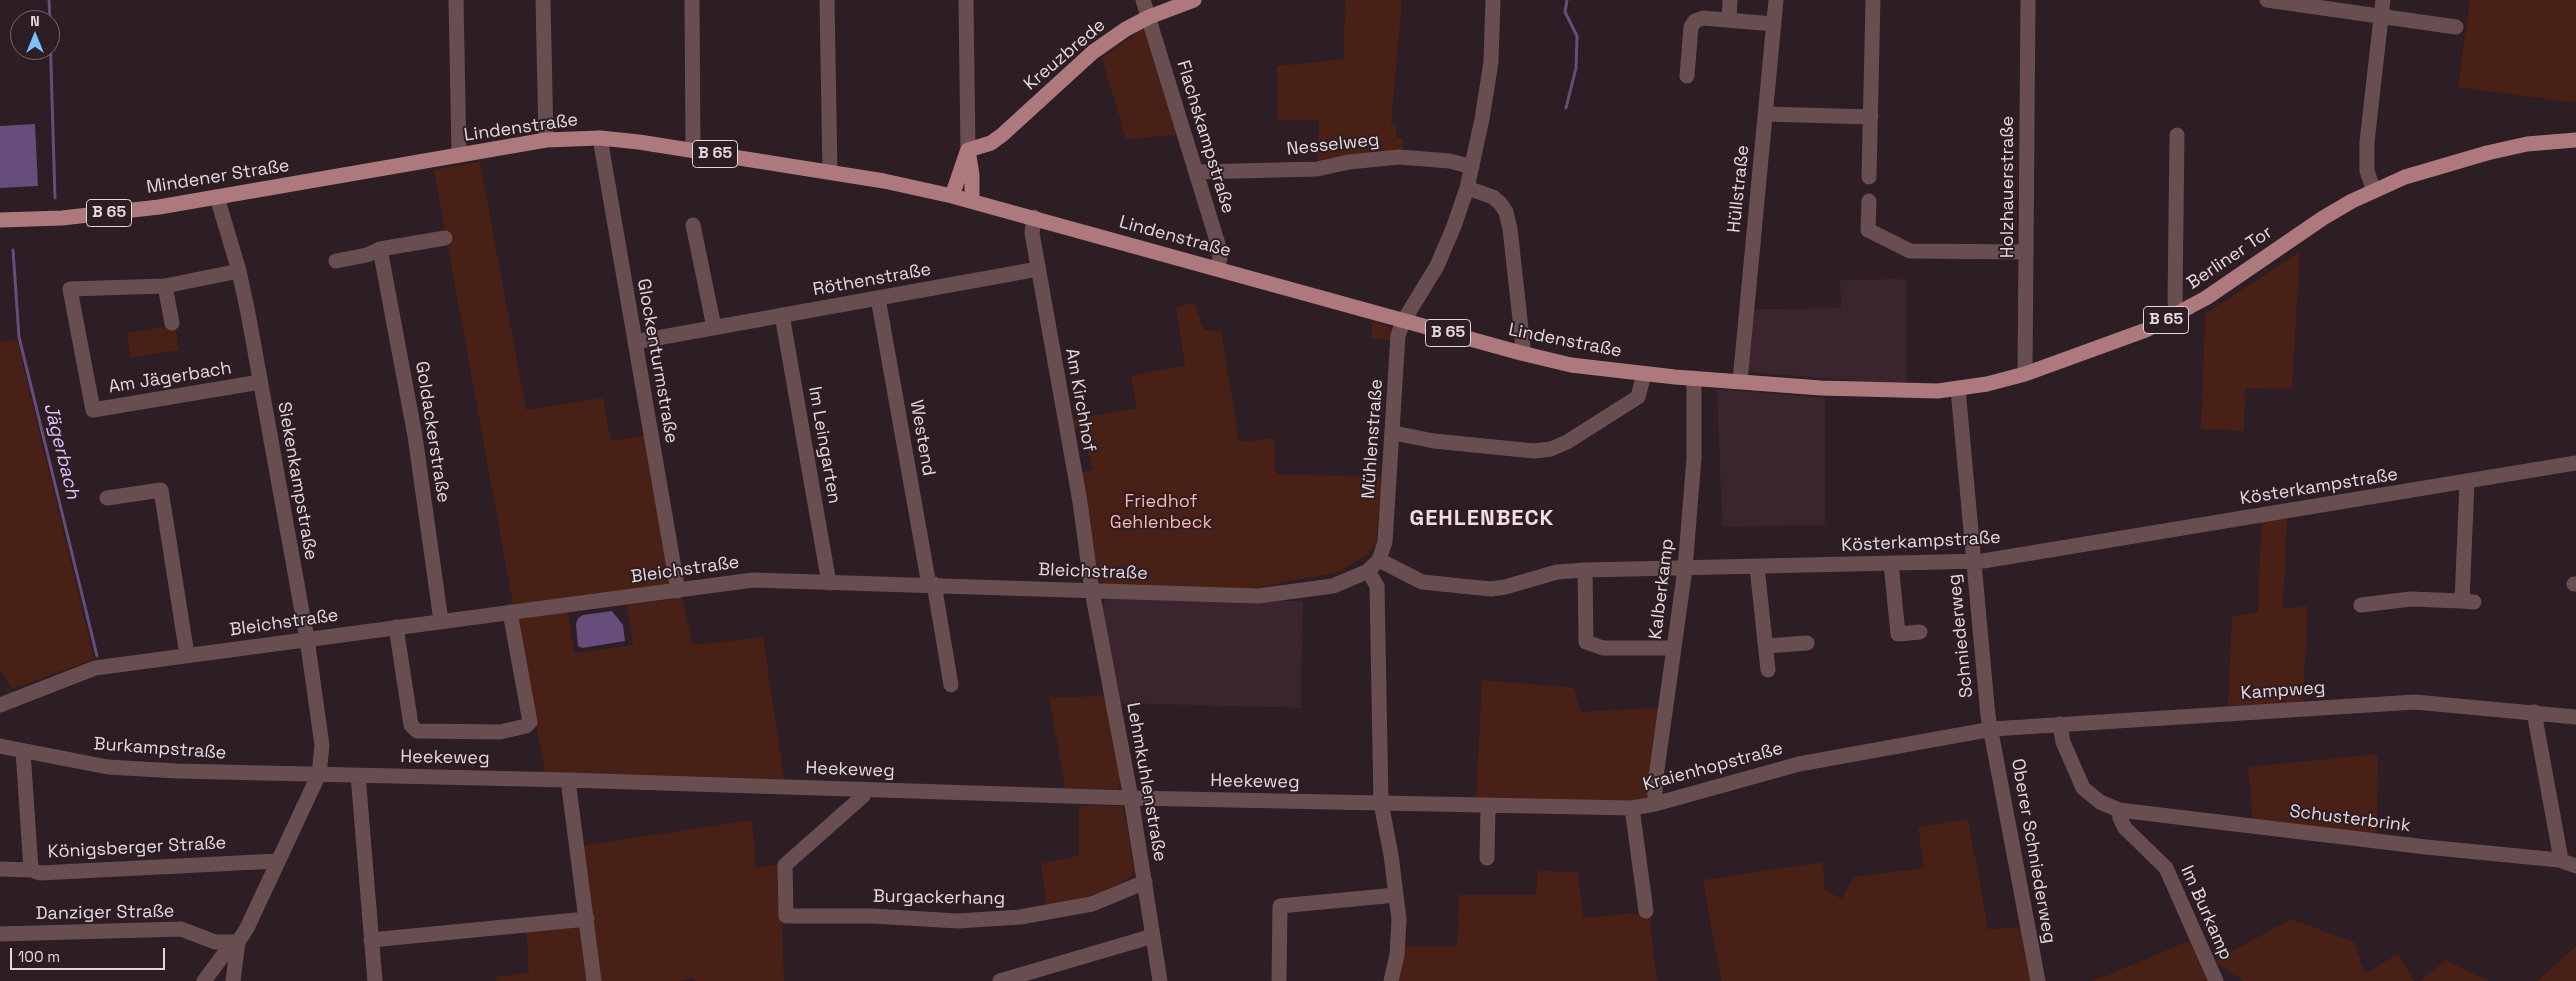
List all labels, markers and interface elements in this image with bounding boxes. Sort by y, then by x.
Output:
north arrow [10,10,60,60]
text: N [30,12,40,30]
street label: Kreuzbrede [1020,15,1110,95]
street label: Flachskampstraße [1171,58,1239,216]
street label: Lindenstraße [463,109,579,147]
street label: Holzhauerstraße [1997,116,2019,258]
street label: Nesselweg [1286,129,1380,161]
road number: B 65 [692,140,738,168]
street label: Hüllstraße [1724,144,1754,234]
street label: Mindener Straße [145,155,291,199]
road number: B 65 [86,200,132,227]
street label: Lindenstraße [1117,212,1233,262]
street label: Berliner Tor [2183,222,2277,294]
street label: Röthenstraße [811,259,933,301]
street label: Glockenturmstraße [632,277,682,445]
road number: B 65 [2144,306,2188,334]
road number: B 65 [1426,319,1470,346]
street label: Lindenstraße [1507,319,1623,363]
street label: Am Kirchhof [1060,346,1100,454]
street label: Am Jägerbach [107,358,233,398]
street label: Goldackerstraße [410,360,454,504]
street label: Mühlenstraße [1358,378,1388,500]
street label: Im Leingarten [803,385,845,505]
street label: Westend [905,398,939,478]
street label: Siekenkampstraße [272,400,322,562]
water label: Jägerbach [38,401,84,501]
street label: Kösterkampstraße [2238,464,2400,510]
park label: Friedhof Gehlenbeck [1110,491,1212,534]
district label: GEHLENBECK [1408,506,1556,532]
street label: Kösterkampstraße [1841,527,2001,557]
street label: Kalberkamp [1645,537,1679,641]
street label: Bleichstraße [629,552,741,588]
street label: Bleichstraße [1038,559,1148,585]
street label: Schniederweg [1944,573,1978,699]
street label: Bleichstraße [228,605,340,641]
street label: Kampweg [2240,677,2326,705]
street label: Lehmkuhlenstraße [1121,701,1171,863]
street label: Burkampstraße [93,734,227,764]
street label: Kraienhopstraße [1641,738,1785,796]
street label: Heekeweg [400,746,490,770]
street label: Oberer Schniederweg [2006,757,2060,945]
street label: Heekeweg [805,758,895,782]
street label: Heekeweg [1210,770,1300,794]
street label: Schusterbrink [2288,801,2412,837]
street label: Königsberger Straße [47,833,227,863]
street label: Im Burkamp [2176,862,2236,964]
street label: Burgackerhang [873,886,1005,910]
street label: Danziger Straße [35,901,175,925]
scale bar [12,938,168,970]
text: 100 m [18,947,60,966]

